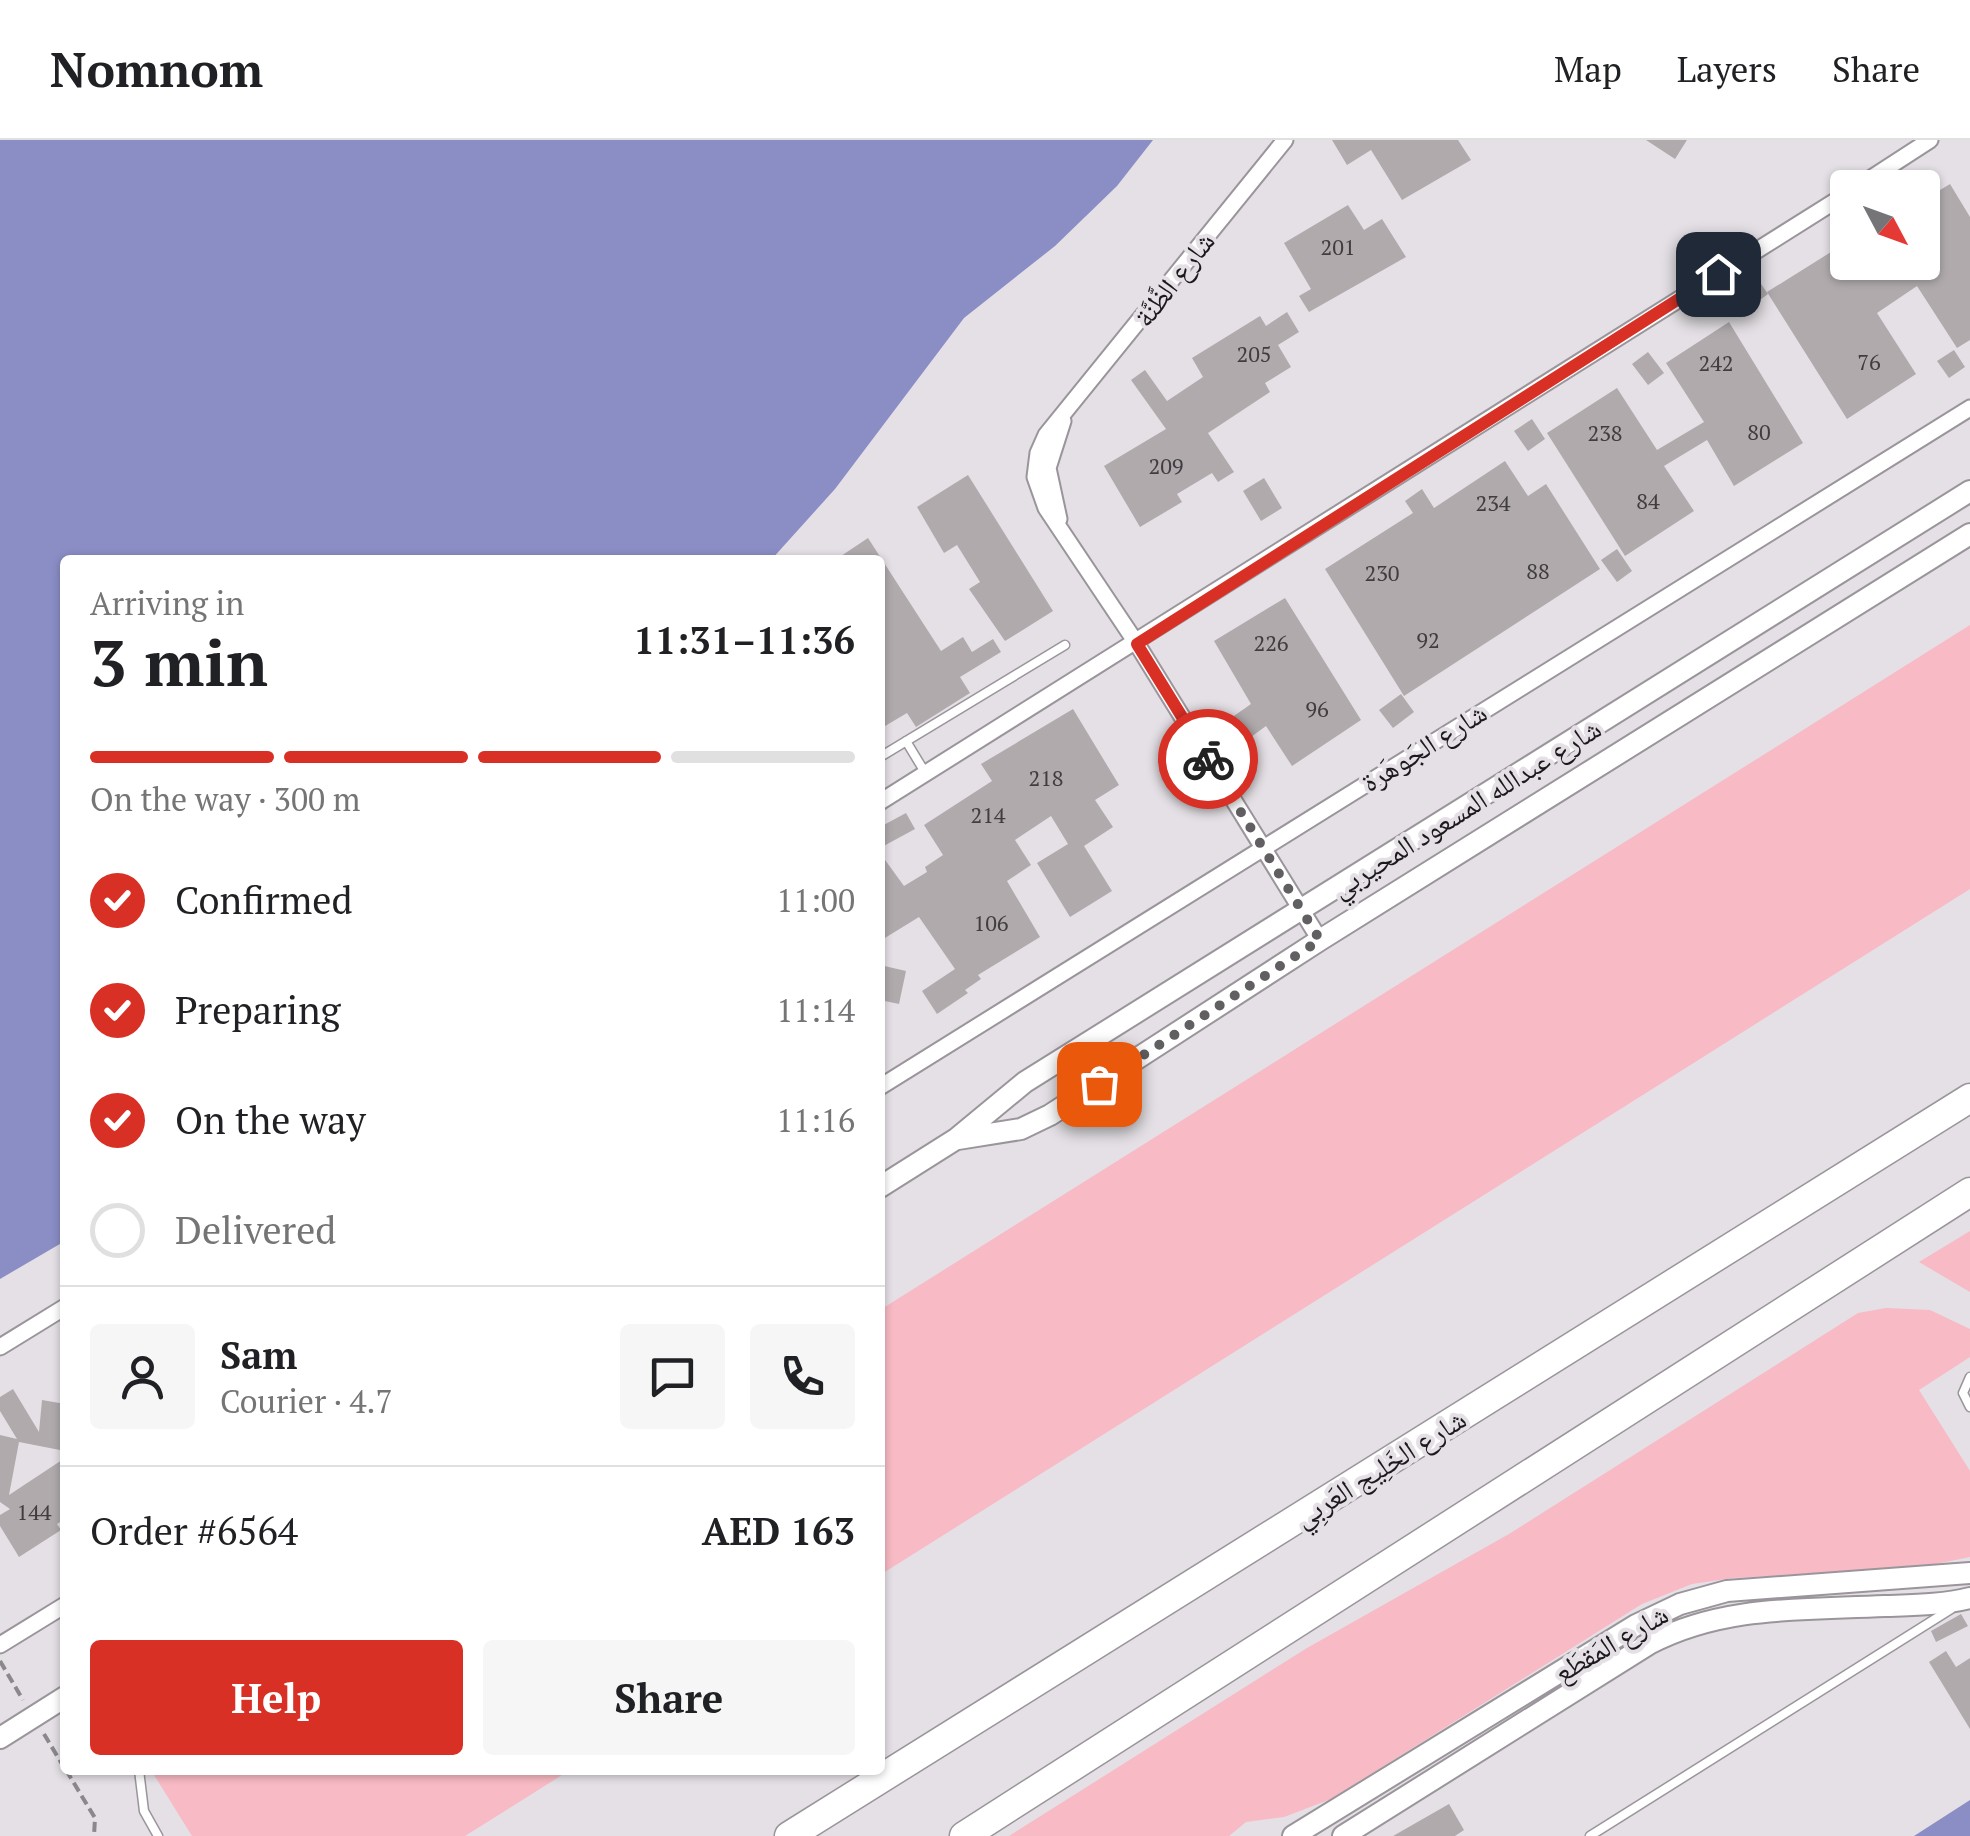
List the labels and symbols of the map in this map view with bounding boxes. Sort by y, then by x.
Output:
north arrow [1830,170,1940,280]
street label: شارع الظَّنَّة [1125,224,1222,334]
house number: 201 [1320,232,1356,261]
pin [1676,232,1761,317]
house number: 205 [1236,339,1272,368]
house number: 76 [1857,347,1881,376]
house number: 242 [1698,348,1734,377]
house number: 80 [1747,417,1771,446]
house number: 238 [1587,418,1623,447]
house number: 209 [1148,451,1184,480]
house number: 84 [1636,486,1660,515]
house number: 234 [1475,488,1511,517]
house number: 88 [1526,556,1550,585]
house number: 230 [1364,558,1400,587]
house number: 92 [1416,625,1440,654]
house number: 226 [1253,628,1289,657]
street label: شارع الجَوهَرة [1354,693,1493,800]
house number: 96 [1305,694,1329,723]
courier [1158,709,1258,809]
street label: شارع عبدالله المسعود المحيربي [1324,709,1610,910]
house number: 218 [1028,763,1064,792]
house number: 214 [970,800,1006,829]
house number: 106 [973,908,1009,937]
pin [1057,1042,1142,1127]
street label: شارع الخَلِيج العَربِي [1287,1400,1475,1540]
house number: 144 [16,1497,52,1526]
street label: شارع المَقطَع [1547,1595,1675,1690]

